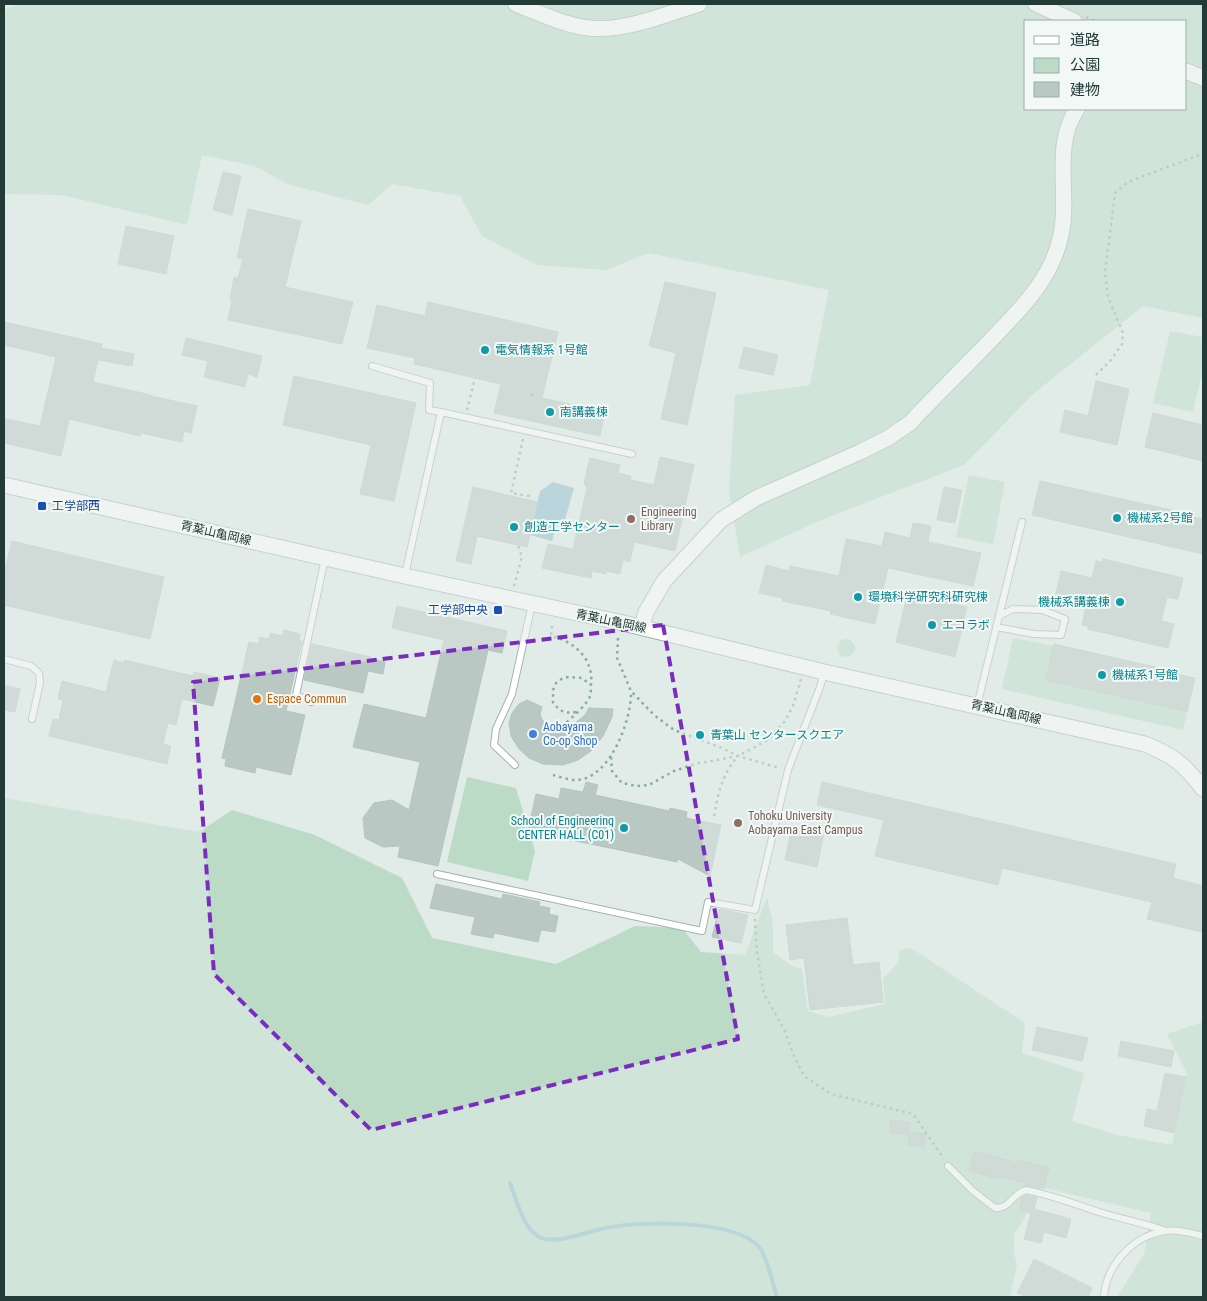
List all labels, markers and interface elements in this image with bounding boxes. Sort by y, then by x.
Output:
legend [1024,20,1187,110]
text: 道路 [1070,31,1100,49]
text: 公園 [1070,56,1100,74]
text: 建物 [1070,81,1100,99]
place label: 電気情報系 1号館 [495,343,588,357]
marker: 電気情報系 1号館 [479,344,491,356]
place label: 南講義棟 [560,405,608,419]
marker: 南講義棟 [544,406,556,418]
place label: 工学部西 [52,499,100,513]
marker: 工学部西 [36,500,48,512]
place label: Engineering Library [641,505,697,533]
place label: 機械系2号館 [1127,511,1193,525]
marker: 機械系2号館 [1111,512,1123,524]
marker: Engineering Library [625,513,637,525]
street label: 青葉山亀岡線 [179,518,253,548]
place label: 創造工学センター [524,520,620,534]
marker: 創造工学センター [508,521,520,533]
place label: 環境科学研究科研究棟 [868,590,988,604]
marker: 環境科学研究科研究棟 [852,591,864,603]
place label: 機械系講義棟 [1038,595,1110,609]
marker: 機械系講義棟 [1114,596,1126,608]
place label: 工学部中央 [428,603,488,617]
marker: 工学部中央 [492,604,504,616]
street label: 青葉山亀岡線 [574,607,648,635]
place label: エコラボ [942,618,990,632]
marker: エコラボ [926,619,938,631]
place label: 機械系1号館 [1112,668,1178,682]
marker: 機械系1号館 [1096,669,1108,681]
place label: Espace Commun [267,692,347,706]
marker: Espace Commun [251,693,263,705]
street label: 青葉山亀岡線 [969,697,1043,727]
place label: Aobayama Co-op Shop [543,720,598,748]
marker: Aobayama Co-op Shop [527,728,539,740]
place label: 青葉山 センタースクエア [710,728,844,742]
marker: 青葉山 センタースクエア [694,729,706,741]
place label: Tohoku University Aobayama East Campus [748,809,863,837]
place label: School of Engineering CENTER HALL (C01) [511,814,614,842]
marker: Tohoku University Aobayama East Campus [732,817,744,829]
marker: School of Engineering CENTER HALL (C01) [618,822,630,834]

